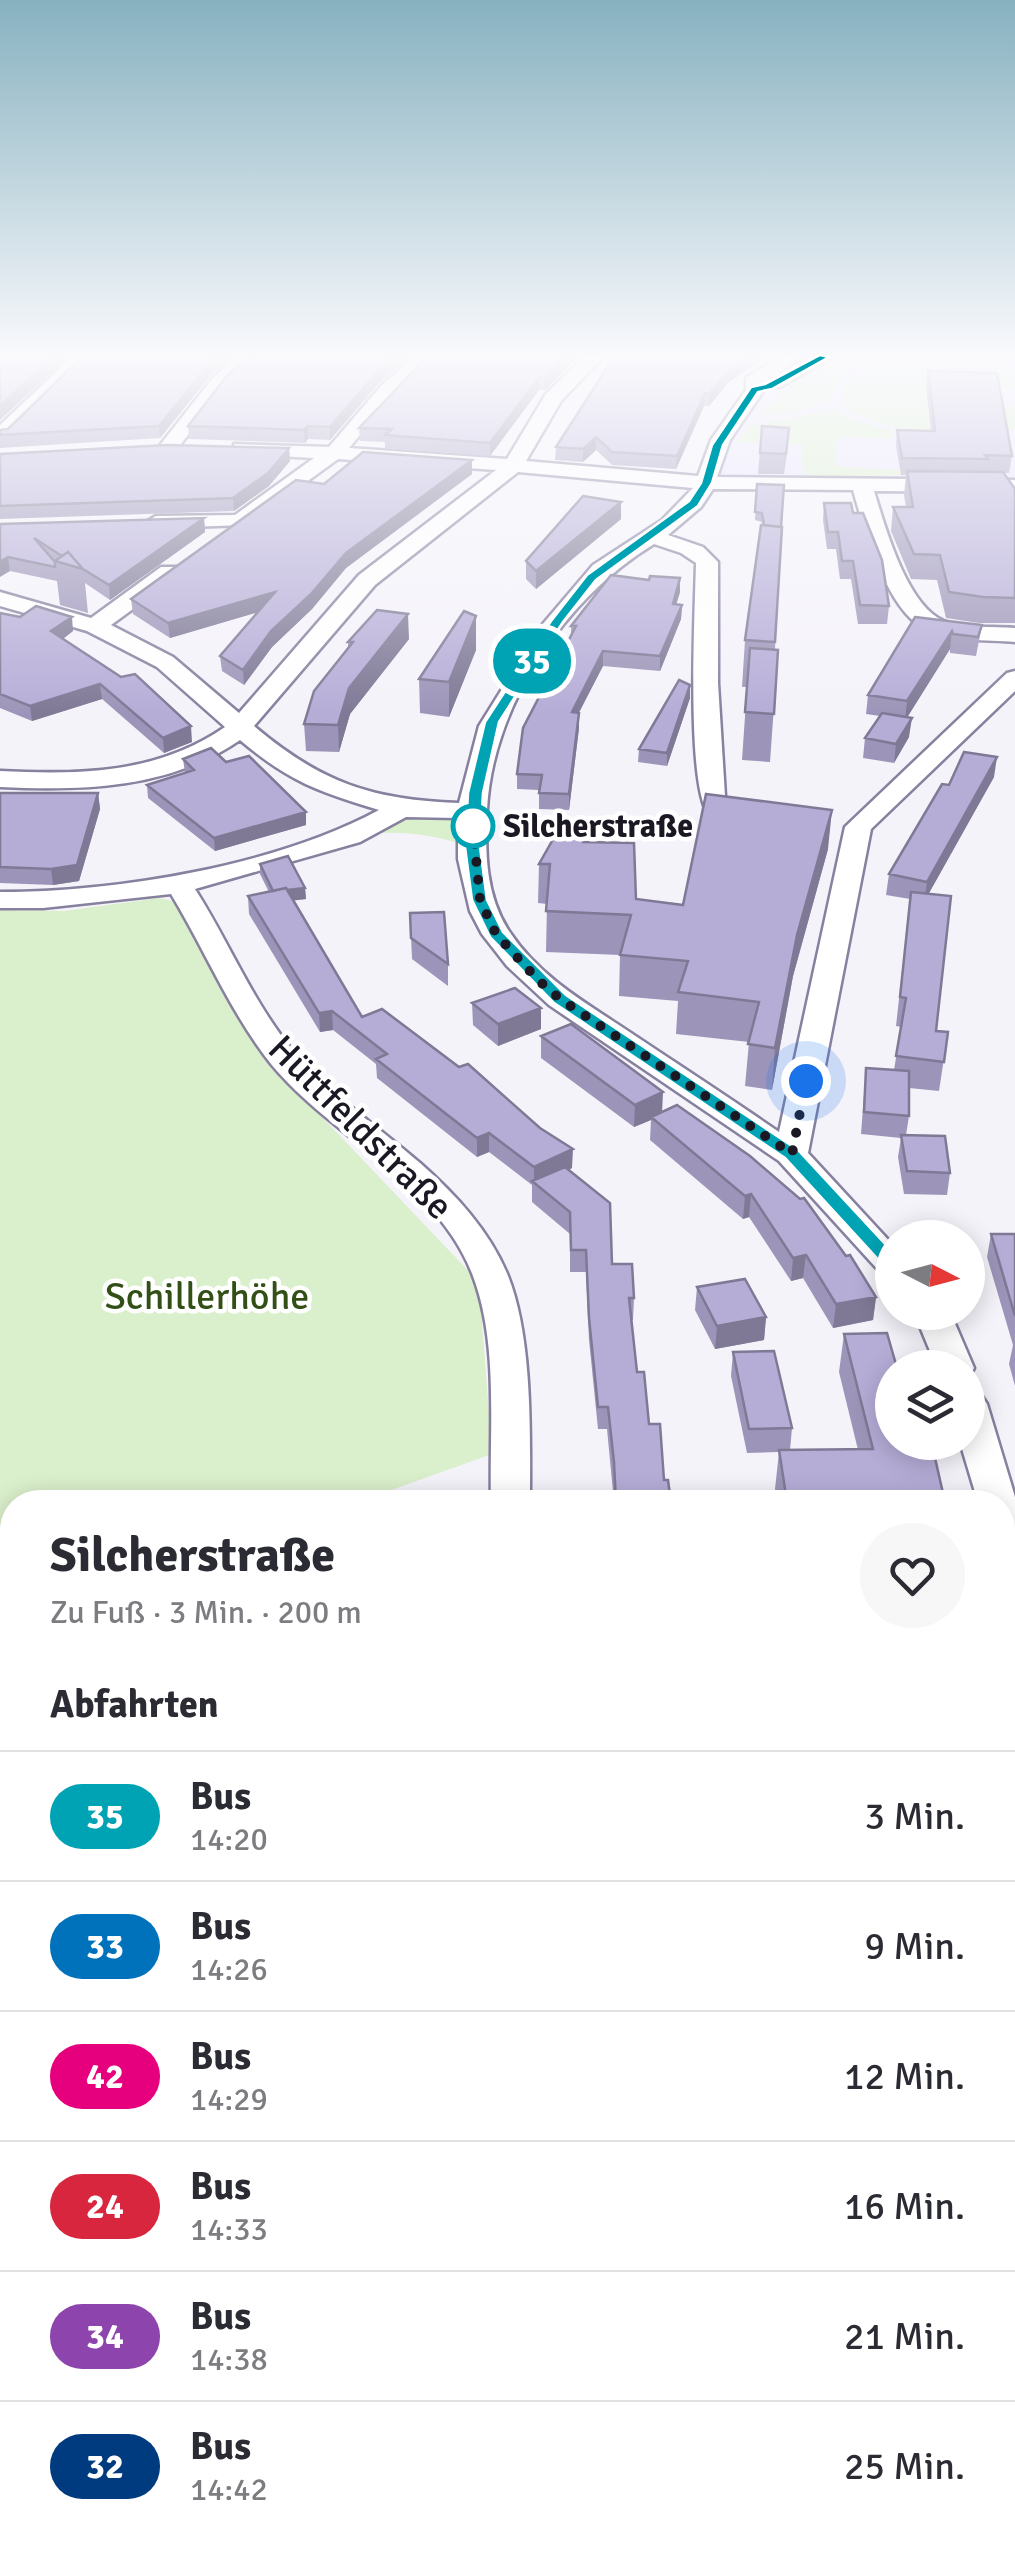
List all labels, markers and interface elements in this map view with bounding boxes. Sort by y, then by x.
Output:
line badge: 35 [487,628,577,694]
text: 35 [513,640,551,683]
marker: Silcherstraße [452,805,494,847]
place label: Silcherstraße [503,807,693,846]
street label: Hüttfeldstraße [258,1025,463,1230]
your location [781,1056,831,1106]
north arrow [875,1220,985,1330]
map controls [875,1220,985,1460]
park label: Schillerhöhe [105,1273,309,1320]
button: layers [875,1350,985,1460]
button: heart [860,1523,965,1628]
text: Silcherstraße [50,1526,335,1585]
text: Zu Fuß · 3 Min. · 200 m [50,1593,362,1632]
text: Abfahrten [50,1681,219,1728]
text: Bus [190,1773,251,1820]
text: 3 Min. [864,1793,965,1840]
text: 35 [86,1795,124,1838]
text: 14:20 [190,1820,268,1859]
text: Bus [190,1903,251,1950]
text: 9 Min. [864,1923,965,1970]
text: 33 [86,1925,124,1968]
text: 14:26 [190,1950,268,1989]
text: Bus [190,2033,251,2080]
text: 12 Min. [844,2053,965,2100]
text: 42 [86,2055,124,2098]
text: 14:29 [190,2080,268,2119]
text: Bus [190,2163,251,2210]
text: 16 Min. [844,2183,965,2230]
text: 24 [86,2185,124,2228]
text: 14:33 [190,2210,268,2249]
text: Bus [190,2293,251,2340]
text: 21 Min. [844,2313,965,2360]
text: 34 [86,2315,124,2358]
text: 14:38 [190,2340,268,2379]
text: Bus [190,2423,251,2470]
text: 25 Min. [844,2443,965,2490]
text: 32 [86,2445,124,2488]
text: 14:42 [190,2470,268,2509]

